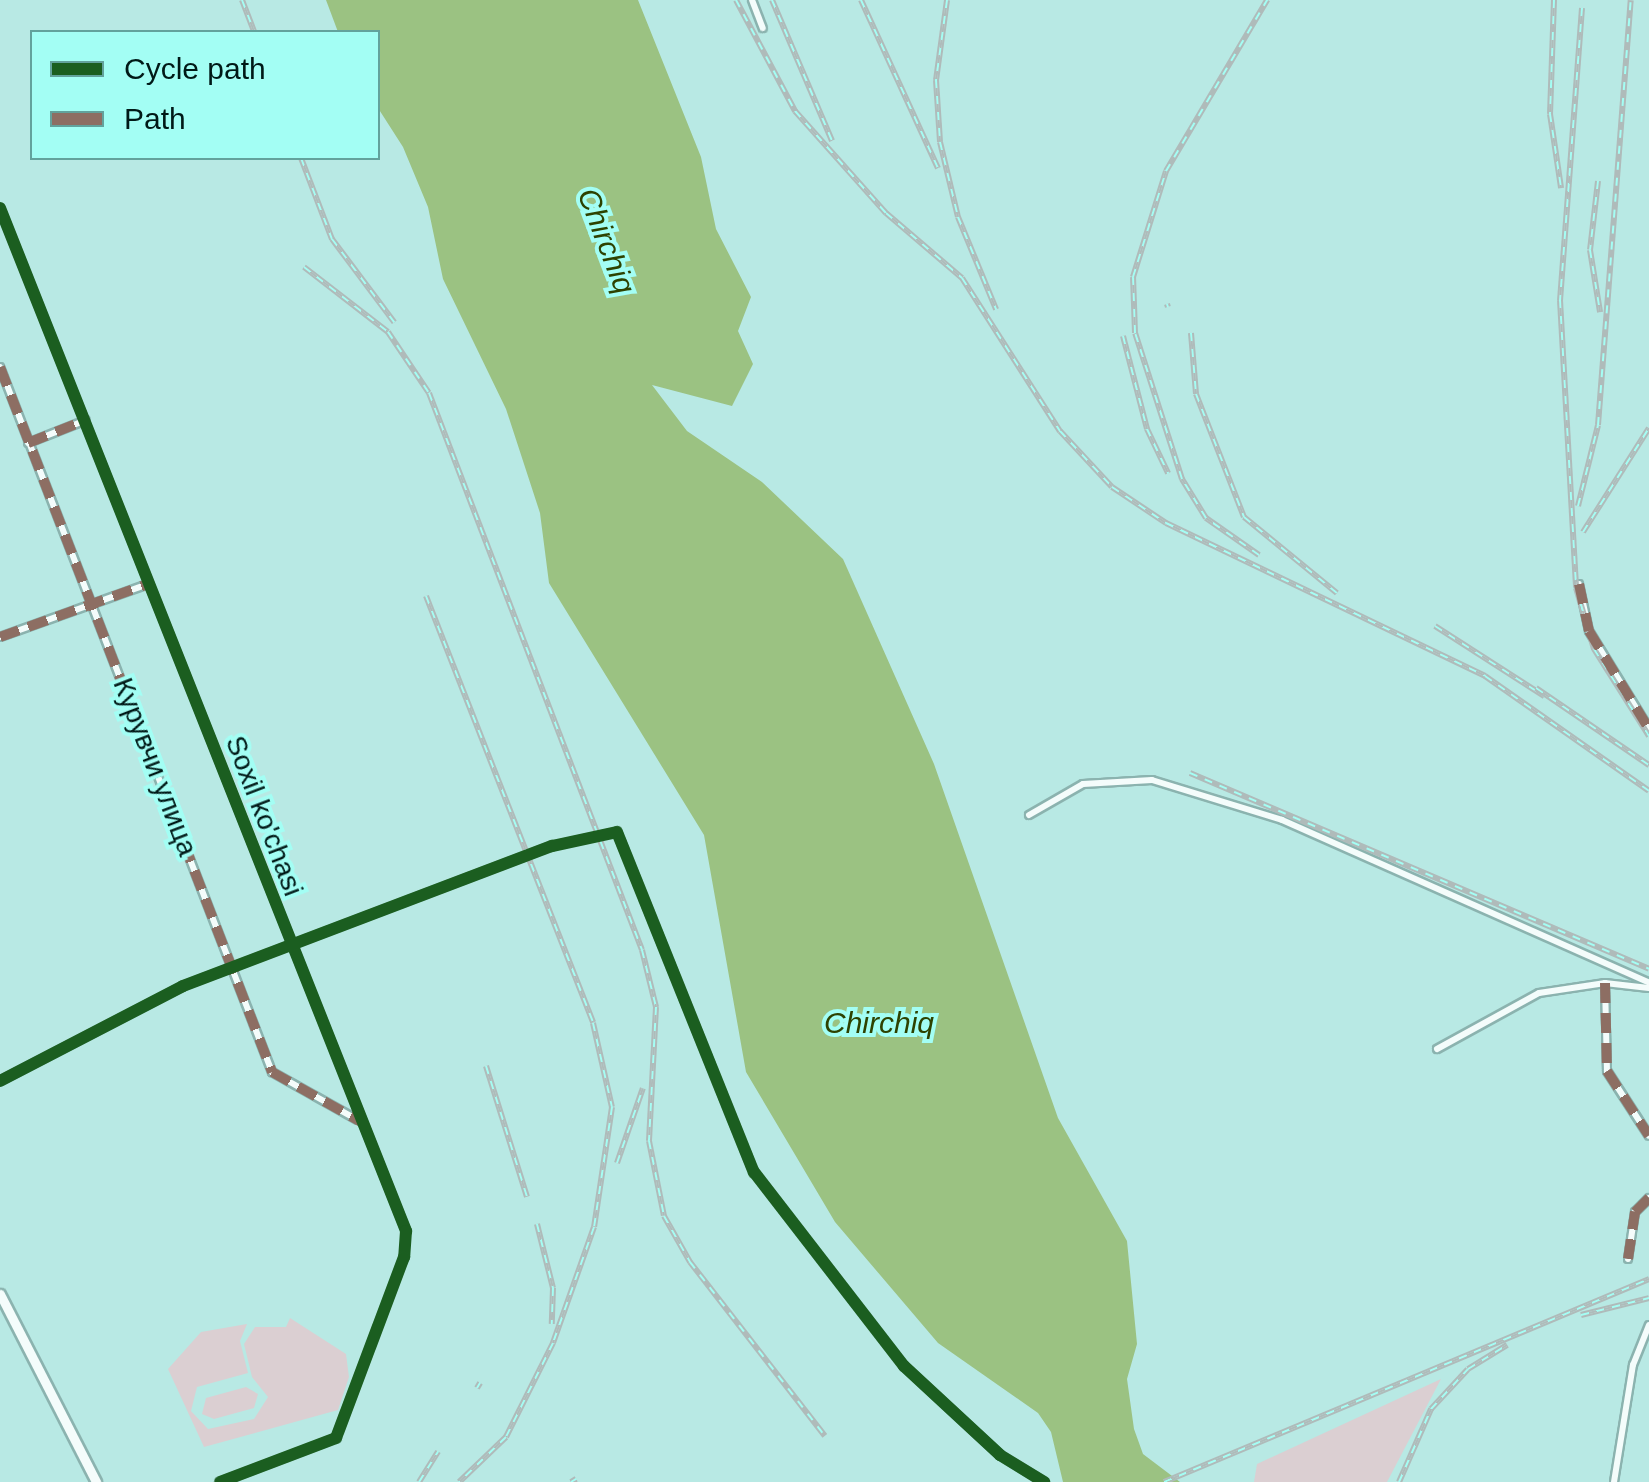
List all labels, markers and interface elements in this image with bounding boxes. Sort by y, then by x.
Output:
legend [30,30,380,160]
text: Cycle path [124,52,266,85]
text: Path [124,102,186,135]
water label: Chirchiq [569,183,643,299]
street label: Курувчи улица [106,673,204,861]
street label: Soxil ko'chasi [218,731,310,901]
water label: Chirchiq [824,1005,934,1041]

